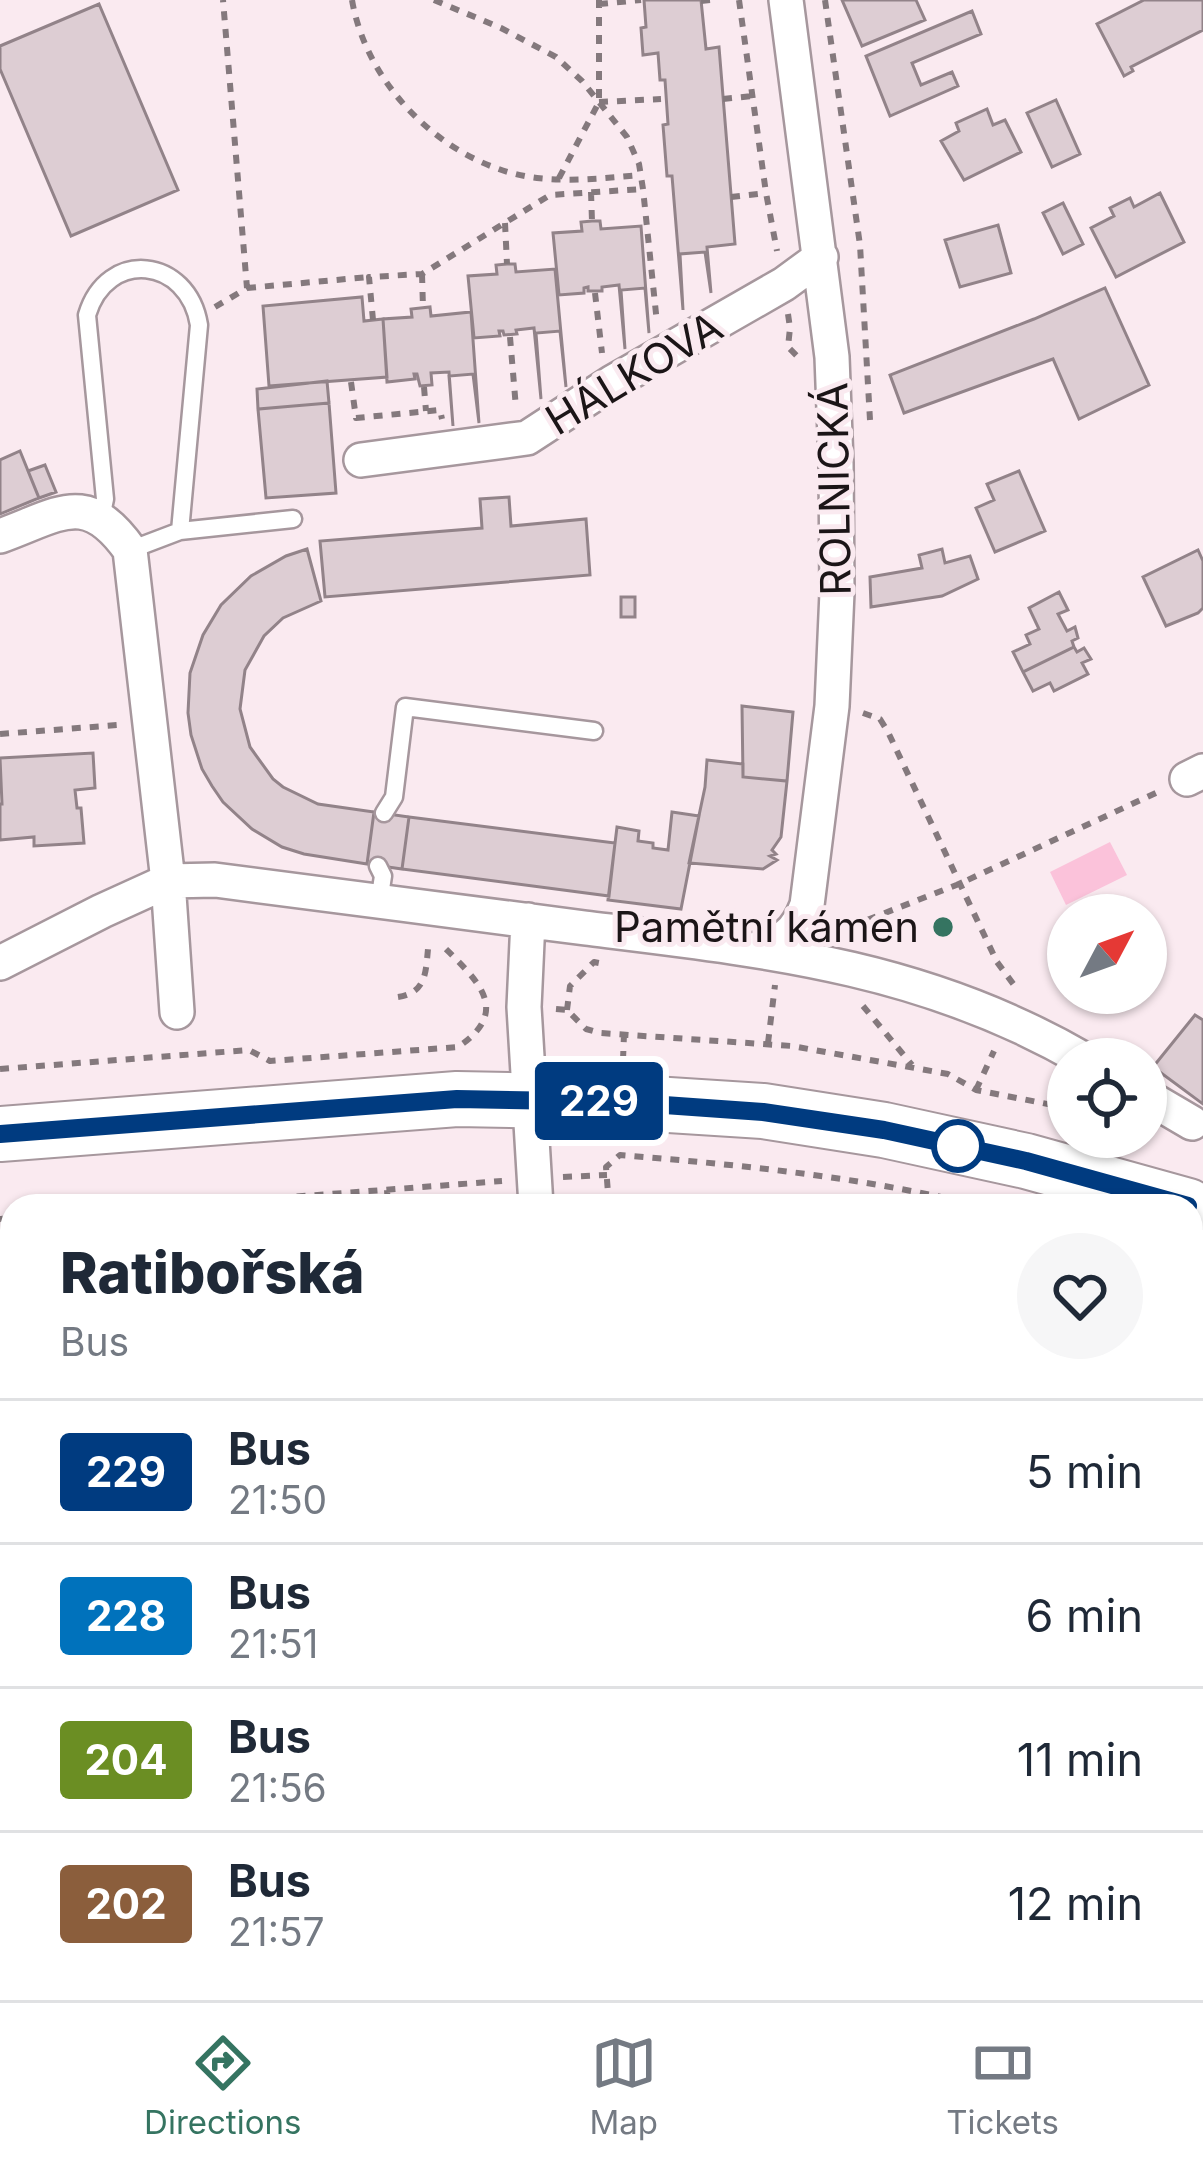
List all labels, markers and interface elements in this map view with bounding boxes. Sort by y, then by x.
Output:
street label: HÁLKOVA [536,300,731,445]
street label: ROLNICKÁ [806,382,861,596]
north arrow [1047,894,1167,1014]
map controls [1047,894,1167,1158]
place label: Pamětní kámen [614,901,919,952]
marker: Pamětní kámen [930,914,956,940]
button: locate [1047,1038,1167,1158]
line badge: 229 [530,1062,668,1140]
text: 229 [559,1075,639,1126]
unlabelled marker [933,1121,983,1171]
button: heart [1017,1233,1143,1359]
text: Ratibořská [60,1238,364,1307]
text: Bus [60,1318,129,1365]
text: Bus [228,1421,311,1476]
text: 5 min [1026,1444,1143,1499]
text: 229 [86,1446,166,1497]
text: 21:50 [228,1476,327,1523]
text: Bus [228,1565,311,1620]
text: 6 min [1026,1588,1143,1643]
text: 228 [86,1590,166,1641]
text: 21:51 [228,1620,318,1667]
text: Bus [228,1709,311,1764]
text: 11 min [1017,1732,1143,1787]
text: 204 [84,1734,168,1785]
text: 21:56 [228,1764,327,1811]
text: Bus [228,1853,311,1908]
text: 12 min [1008,1876,1143,1931]
text: 202 [85,1878,167,1929]
text: 21:57 [228,1908,325,1955]
tab: Directions [144,2030,301,2142]
tab: Map [590,2030,658,2142]
tab: Tickets [946,2030,1059,2142]

